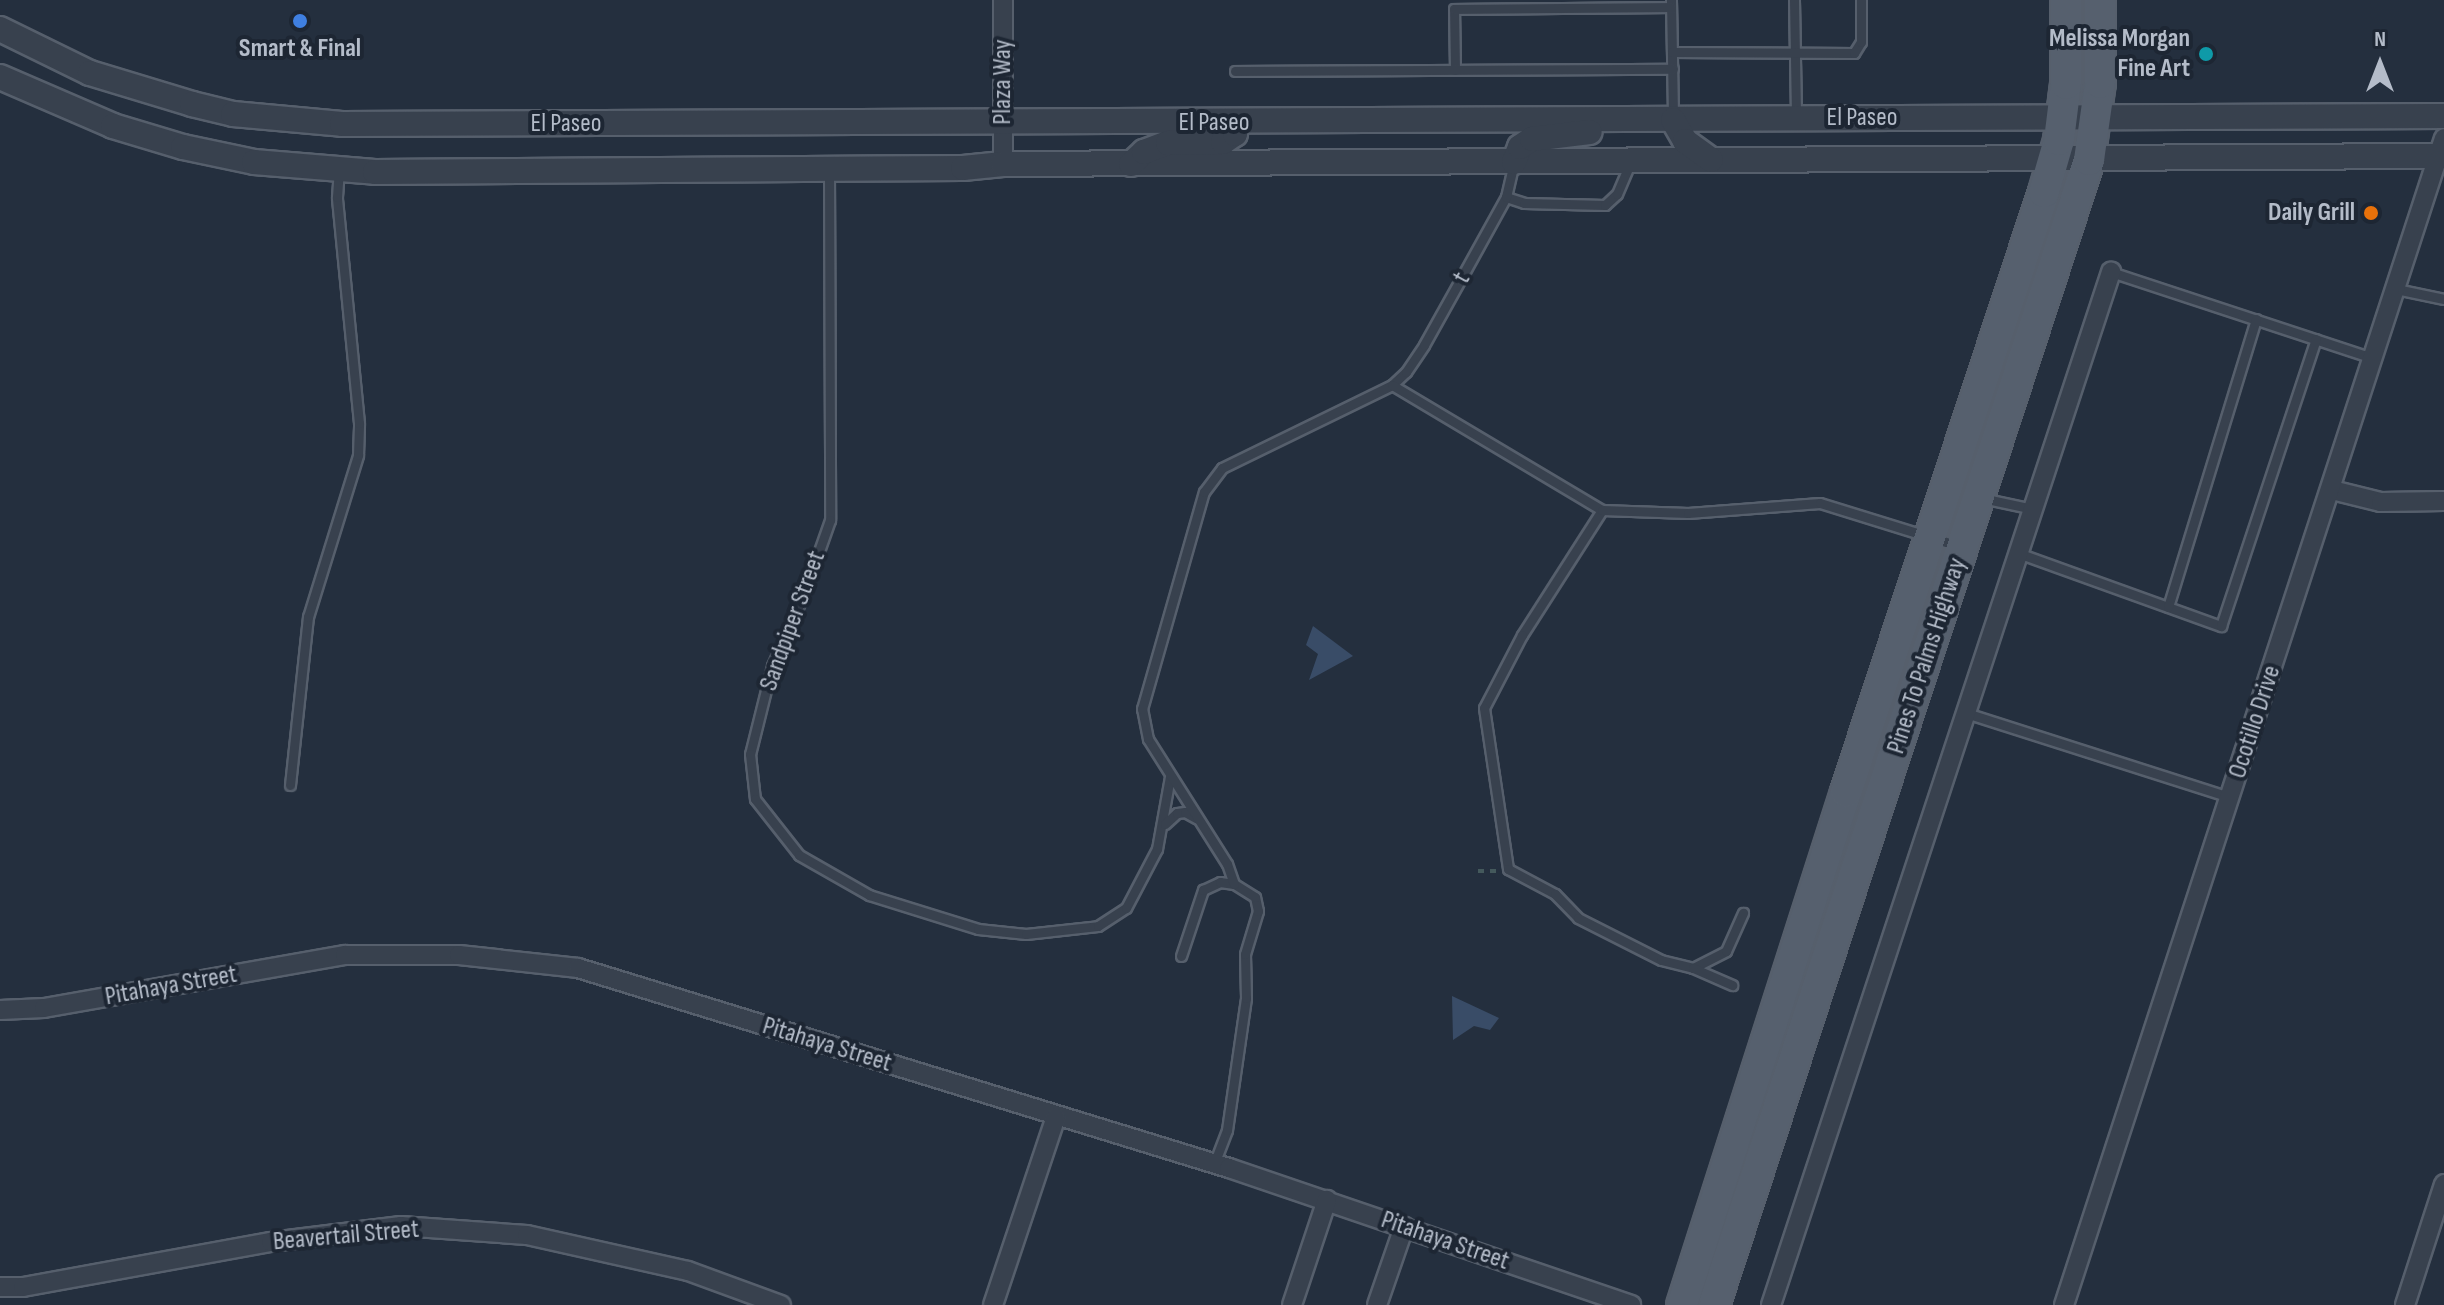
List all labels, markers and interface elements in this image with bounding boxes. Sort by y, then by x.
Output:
marker: Smart & Final [291,12,309,30]
place label: Melissa Morgan Fine Art [2049,23,2190,84]
north arrow [2340,24,2420,104]
text: N [2374,26,2386,53]
place label: Smart & Final [239,33,361,65]
street label: Plaza Way [987,39,1019,125]
marker: Melissa Morgan Fine Art [2197,45,2215,63]
street label: El Paseo [1827,102,1897,134]
street label: El Paseo [1179,107,1249,139]
street label: El Paseo [531,108,601,140]
place label: Daily Grill [2268,197,2355,229]
marker: Daily Grill [2362,204,2380,222]
street label: t [1446,267,1478,289]
street label: Sandpiper Street [753,547,833,695]
street label: Pines To Palms Highway [1881,554,1973,758]
street label: Ocotillo Drive [2222,662,2288,782]
street label: Pitahaya Street [103,959,239,1013]
street label: Pitahaya Street [759,1011,895,1079]
street label: Pitahaya Street [1377,1205,1513,1277]
street label: Beavertail Street [272,1214,420,1258]

